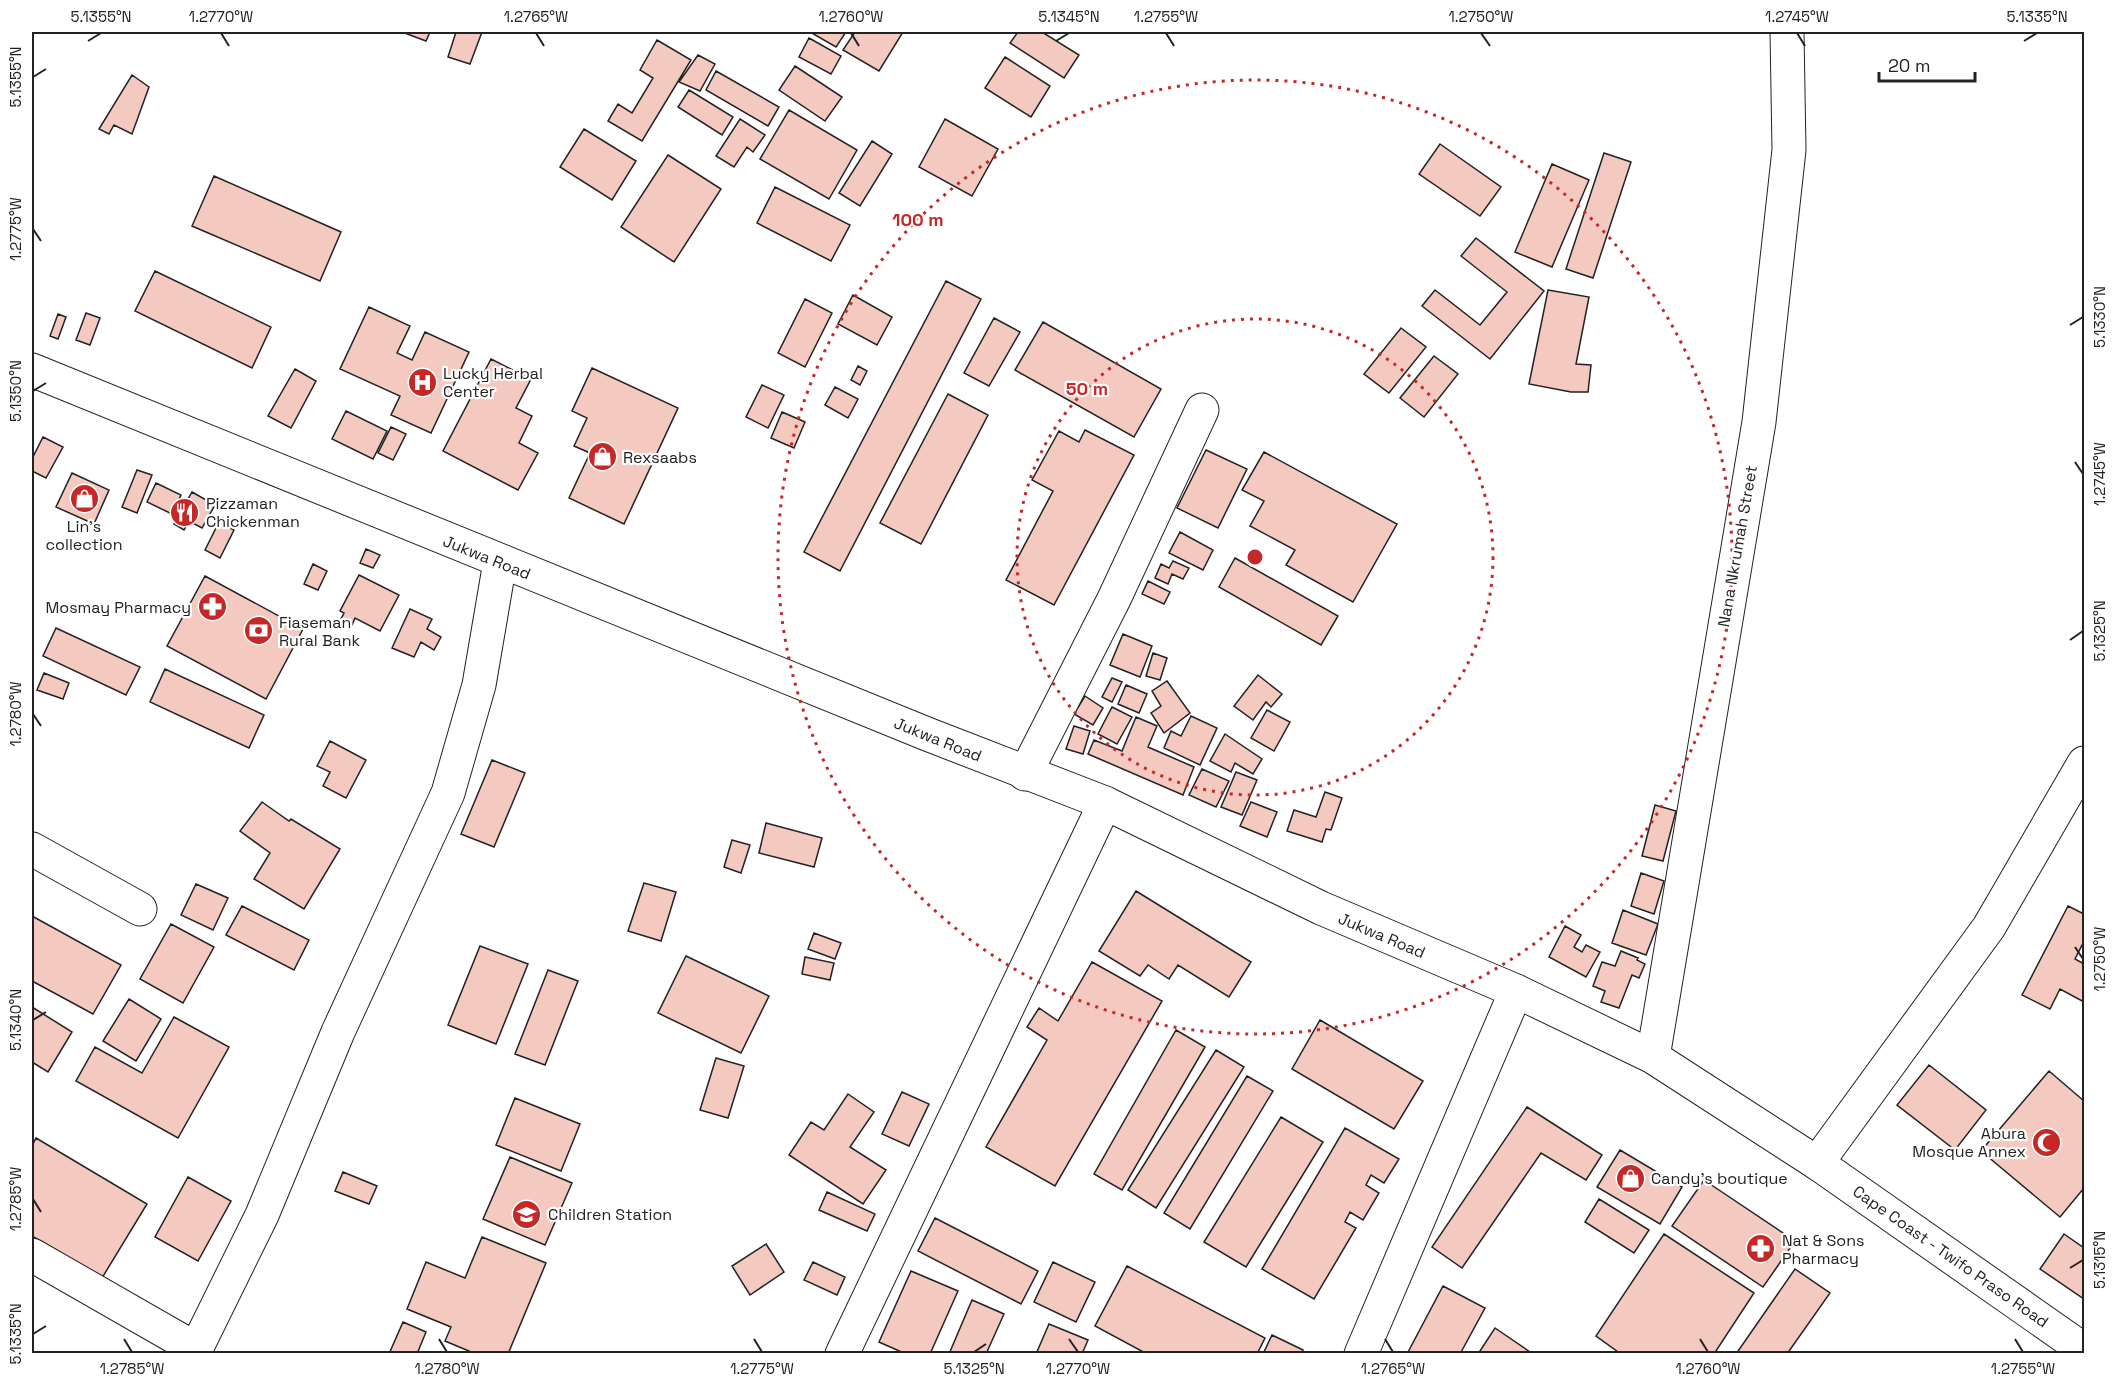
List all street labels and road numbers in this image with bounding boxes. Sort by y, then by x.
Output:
street label: Nana Nkrumah Street [1713,464,1762,629]
street label: Jukwa Road [440,530,534,585]
street label: Jukwa Road [891,712,985,767]
street label: Jukwa Road [1335,908,1429,963]
street label: Cape Coast - Twifo Praso Road [1849,1181,2053,1332]

